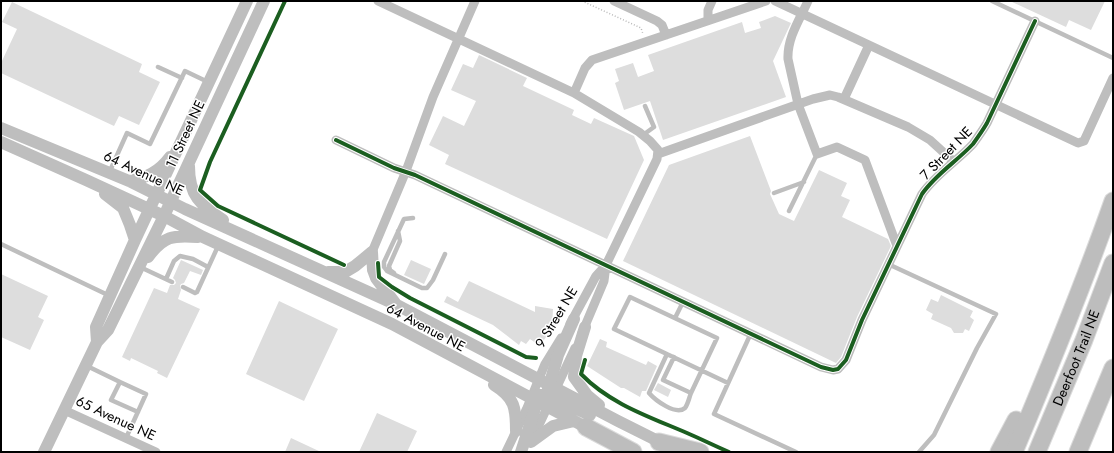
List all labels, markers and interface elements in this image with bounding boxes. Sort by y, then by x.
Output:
street label: 11 Street NE [161,97,209,171]
street label: 7 Street NE [915,122,977,184]
street label: 64 Avenue NE [100,146,188,200]
street label: 9 Street NE [530,283,582,351]
street label: 64 Avenue NE [383,298,469,356]
street label: Deerfoot Trail NE [1047,307,1105,409]
street label: 65 Avenue NE [73,391,159,445]

